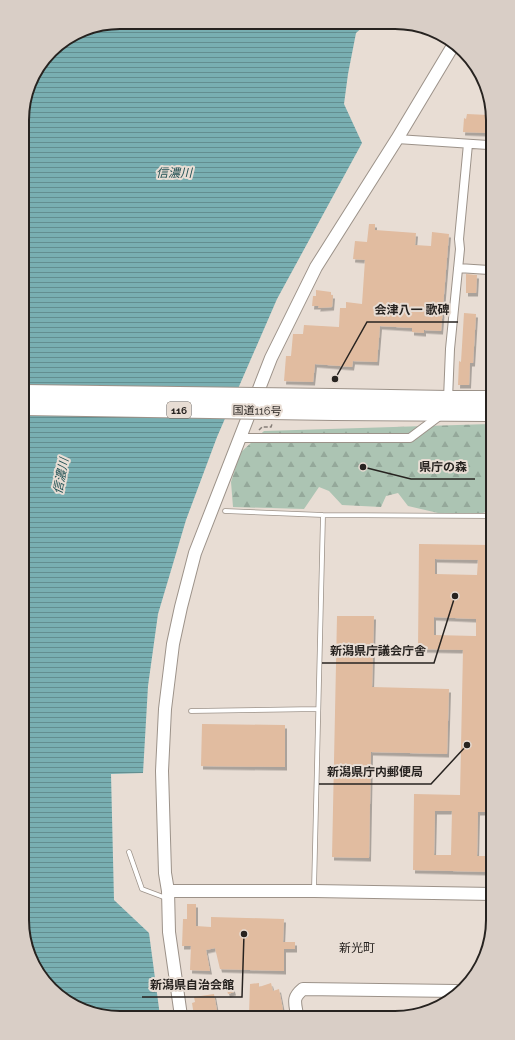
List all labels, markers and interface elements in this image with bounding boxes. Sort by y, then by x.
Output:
water label: 信濃川 [156,166,194,180]
callout: 会津八一 歌碑 [367,298,458,322]
text: 会津八一 歌碑 [375,303,449,317]
road number: 116 [167,402,191,418]
street label: 国道116号 [232,404,282,418]
water label: 信濃川 [51,455,72,495]
callout: 県庁の森 [411,455,475,479]
text: 県庁の森 [419,460,467,474]
callout: 新潟県庁議会庁舎 [322,639,434,663]
text: 新潟県庁議会庁舎 [330,644,426,658]
callout: 新潟県庁内郵便局 [319,760,431,784]
text: 新潟県庁内郵便局 [327,765,423,779]
district label: 新光町 [339,941,375,955]
callout: 新潟県自治会館 [142,973,242,997]
text: 新潟県自治会館 [150,978,234,992]

